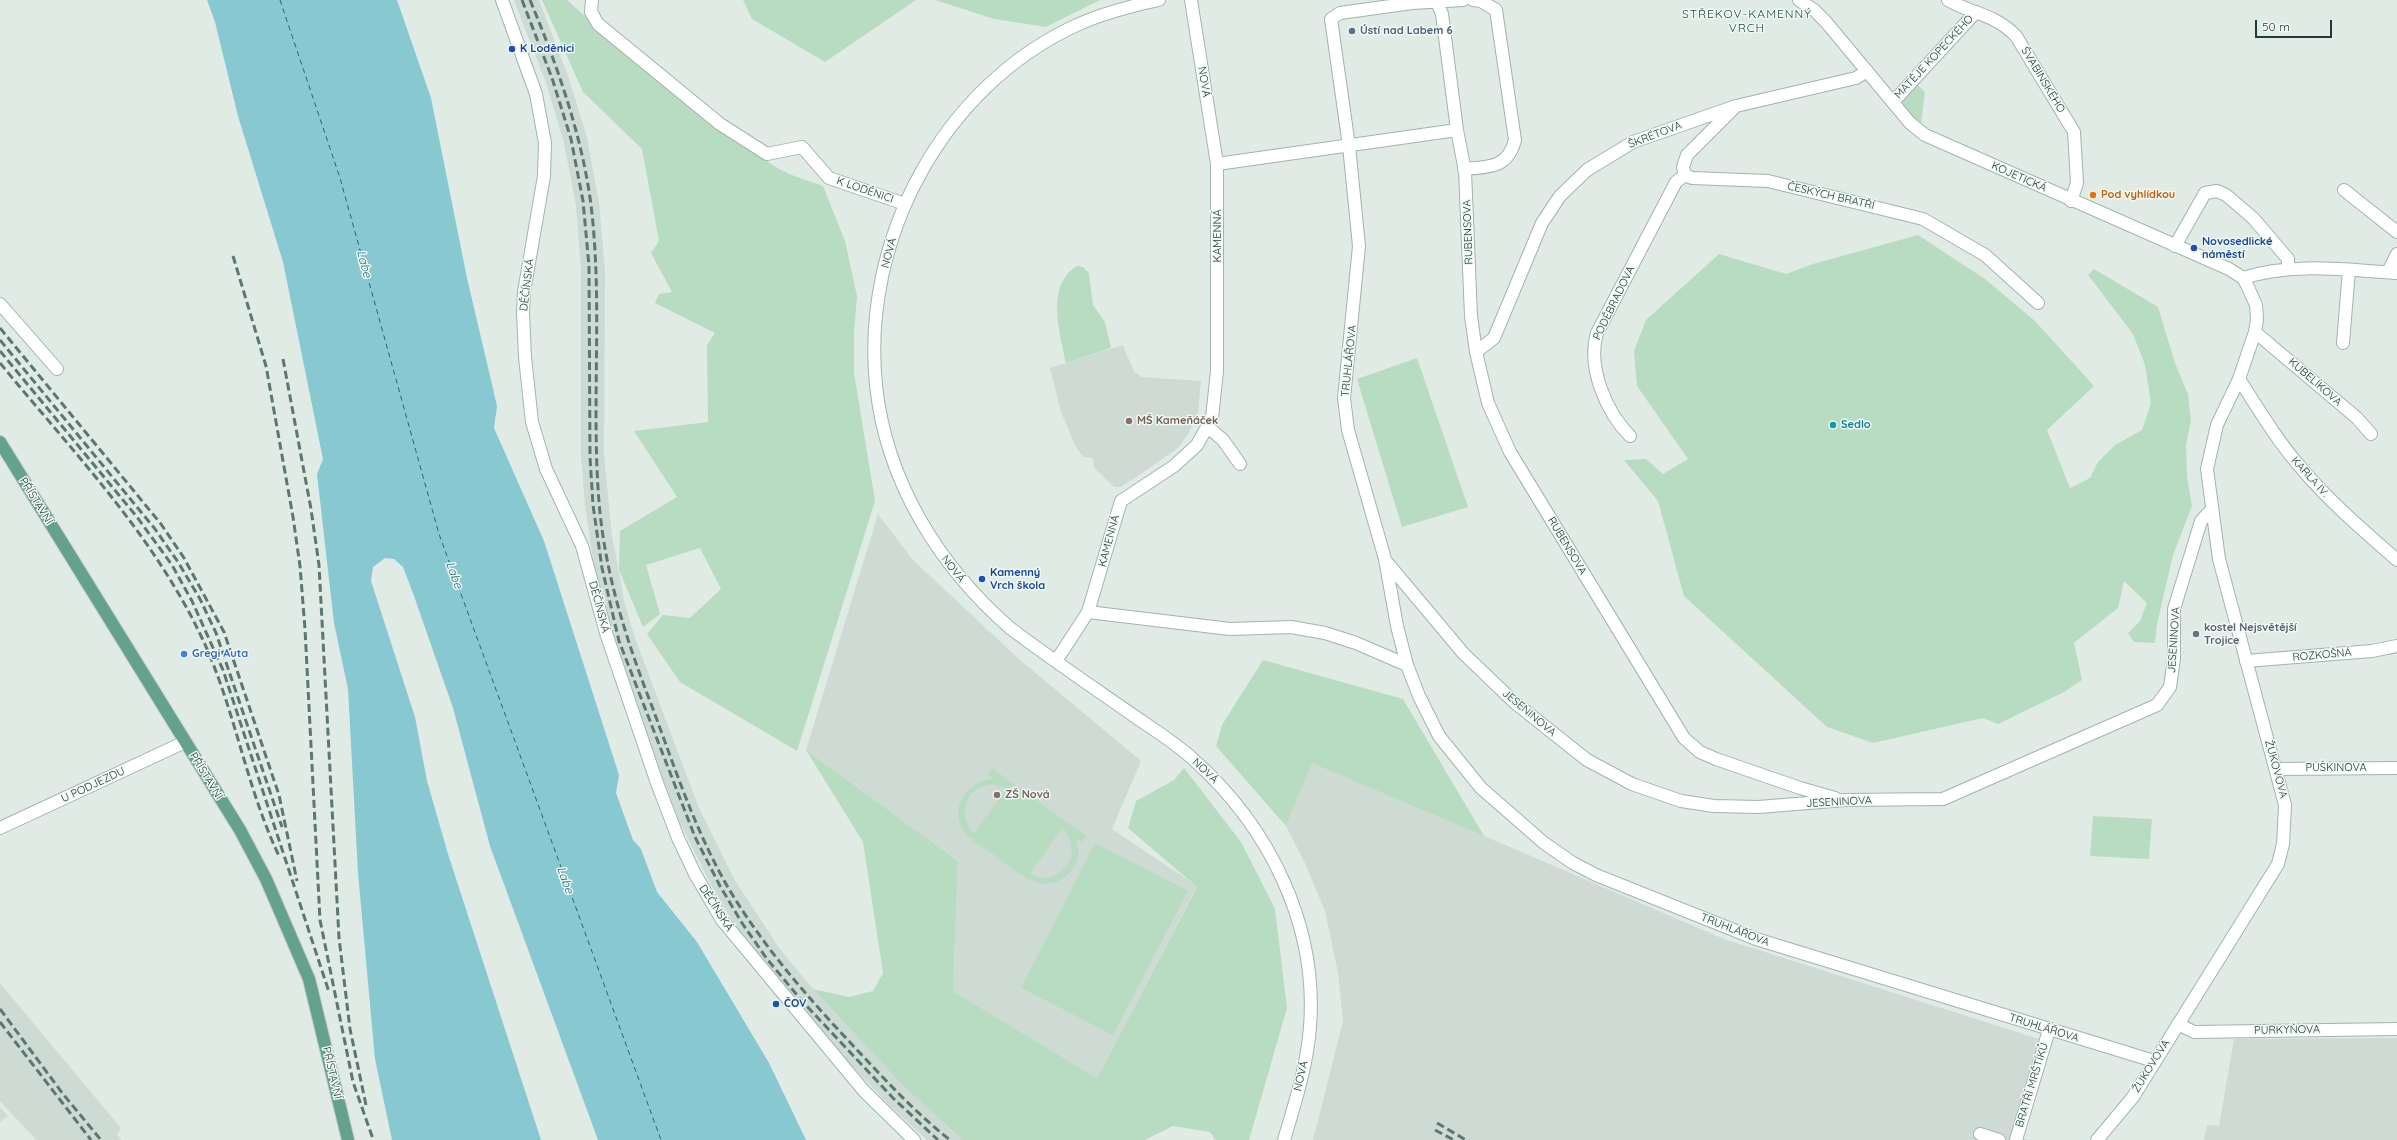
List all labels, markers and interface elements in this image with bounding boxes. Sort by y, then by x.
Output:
district label: STŘEKOV-KAMENNÝ VRCH [1682,7,1812,35]
street label: MATĚJE KOPECKÉHO [1892,12,1976,102]
scale bar [2257,12,2334,38]
text: 50 m [2262,19,2290,34]
place label: Ústí nad Labem 6 [1360,24,1452,38]
marker: Ústí nad Labem 6 [1347,26,1357,36]
place label: K Loděnici [520,42,574,56]
marker: K Loděnici [507,44,517,54]
street label: ŠVABINSKÉHO [2018,45,2068,115]
street label: NOVÁ [1195,66,1213,98]
street label: ŠKRÉTOVA [1626,119,1684,151]
street label: KOJETICKÁ [1989,159,2049,195]
street label: K LODĚNICI [835,174,895,206]
street label: ČESKÝCH BRATŘÍ [1786,180,1876,212]
place label: Pod vyhlídkou [2101,188,2175,202]
marker: Pod vyhlídkou [2088,190,2098,200]
street label: RUBENSOVA [1460,199,1476,265]
street label: KAMENNÁ [1211,209,1225,263]
place label: Novosedlické náměstí [2202,235,2272,261]
street label: NOVÁ [879,236,899,270]
marker: Novosedlické náměstí [2189,243,2199,253]
water label: Labe [353,249,375,279]
street label: DĚČÍNSKÁ [517,258,537,312]
street label: PODĚBRADOVA [1590,264,1638,342]
street label: TRUHLÁŘOVA [1339,324,1359,398]
street label: KUBELÍKOVA [2286,355,2344,409]
place label: MŠ Kameňáček [1137,414,1218,428]
marker: MŠ Kameňáček [1124,416,1134,426]
place label: Sedlo [1841,418,1871,432]
marker: Sedlo [1828,420,1838,430]
street label: KARLA IV. [2288,454,2332,500]
street label: PŘÍSTAVNÍ [16,475,56,527]
street label: KAMENNÁ [1096,514,1122,568]
street label: RUBENSOVA [1545,515,1589,577]
street label: NOVÁ [938,553,968,585]
water label: Labe [442,560,466,590]
place label: Kamenný Vrch škola [990,566,1045,592]
marker: Kamenný Vrch škola [977,574,987,584]
street label: DĚČÍNSKÁ [586,580,612,634]
street label: JESENINOVA [2165,607,2183,673]
place label: kostel Nejsvětější Trojice [2204,621,2297,647]
marker: kostel Nejsvětější Trojice [2191,629,2201,639]
street label: ROZKOŠNÁ [2292,646,2352,664]
place label: Gregi Auta [192,647,248,661]
marker: Gregi Auta [179,649,189,659]
street label: JESENINOVA [1499,687,1559,739]
street label: ŽUKOVOVA [2262,738,2290,800]
street label: PŘÍSTAVNÍ [186,750,226,802]
street label: NOVÁ [1189,756,1221,786]
street label: PUŠKINOVA [2305,761,2367,775]
street label: U PODJEZDU [59,764,127,806]
place label: ZŠ Nová [1005,788,1050,802]
marker: ZŠ Nová [992,790,1002,800]
street label: JESENINOVA [1806,794,1872,810]
water label: Labe [553,865,577,895]
street label: DĚČÍNSKÁ [696,882,736,934]
street label: TRUHLÁŘOVA [1699,911,1771,949]
place label: ČOV [784,997,807,1011]
marker: ČOV [771,999,781,1009]
street label: TRUHLÁŘOVA [2007,1011,2081,1045]
street label: PURKYŇOVA [2254,1023,2320,1037]
street label: ŽUKOVOVA [2130,1037,2172,1095]
street label: BRATŘÍ MRŠTÍKŮ [2013,1041,2051,1129]
street label: PŘÍSTAVNÍ [320,1046,344,1100]
street label: NOVÁ [1291,1060,1311,1092]

